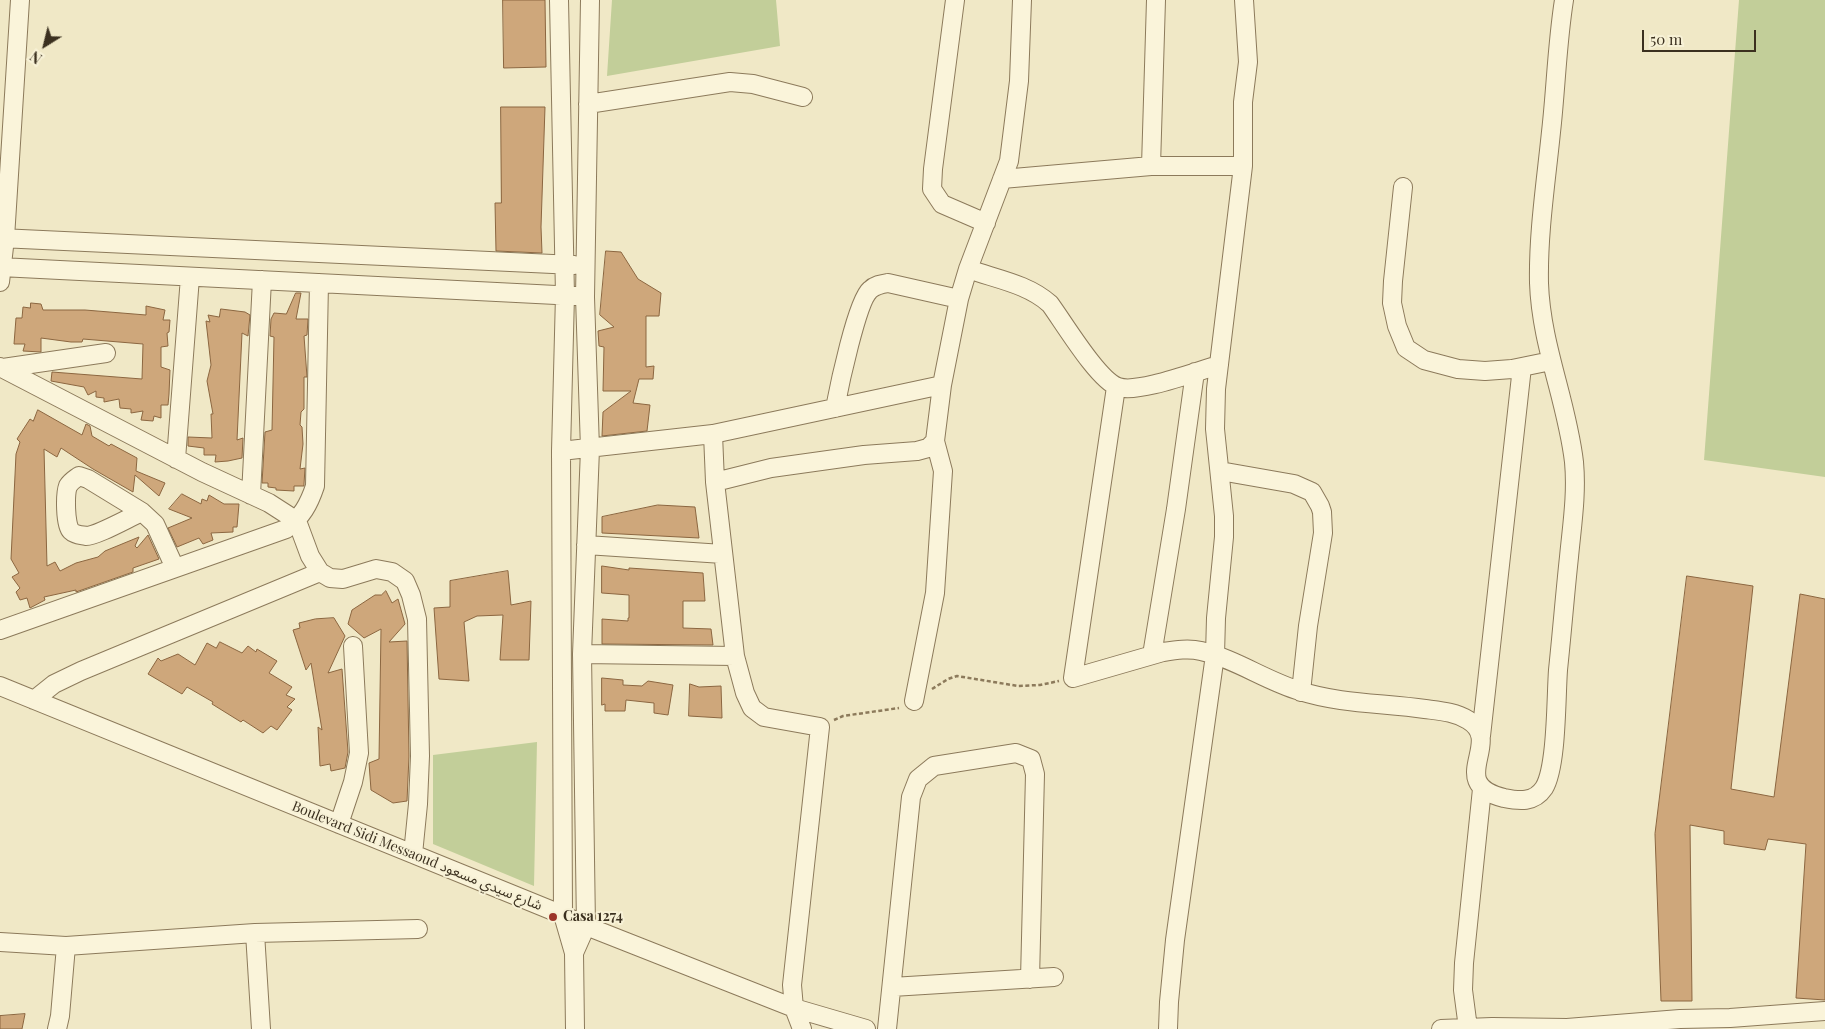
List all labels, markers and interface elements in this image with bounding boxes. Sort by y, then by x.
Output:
north arrow [20,20,70,70]
scale bar [1645,20,1759,52]
text: 50 m [1650,29,1682,49]
text: N [26,47,46,68]
street label: Boulevard Sidi Messaoud شارع سيدي مسعود [289,798,545,914]
place label: Casa 1274 [563,909,623,925]
marker: Casa 1274 [547,911,559,923]

